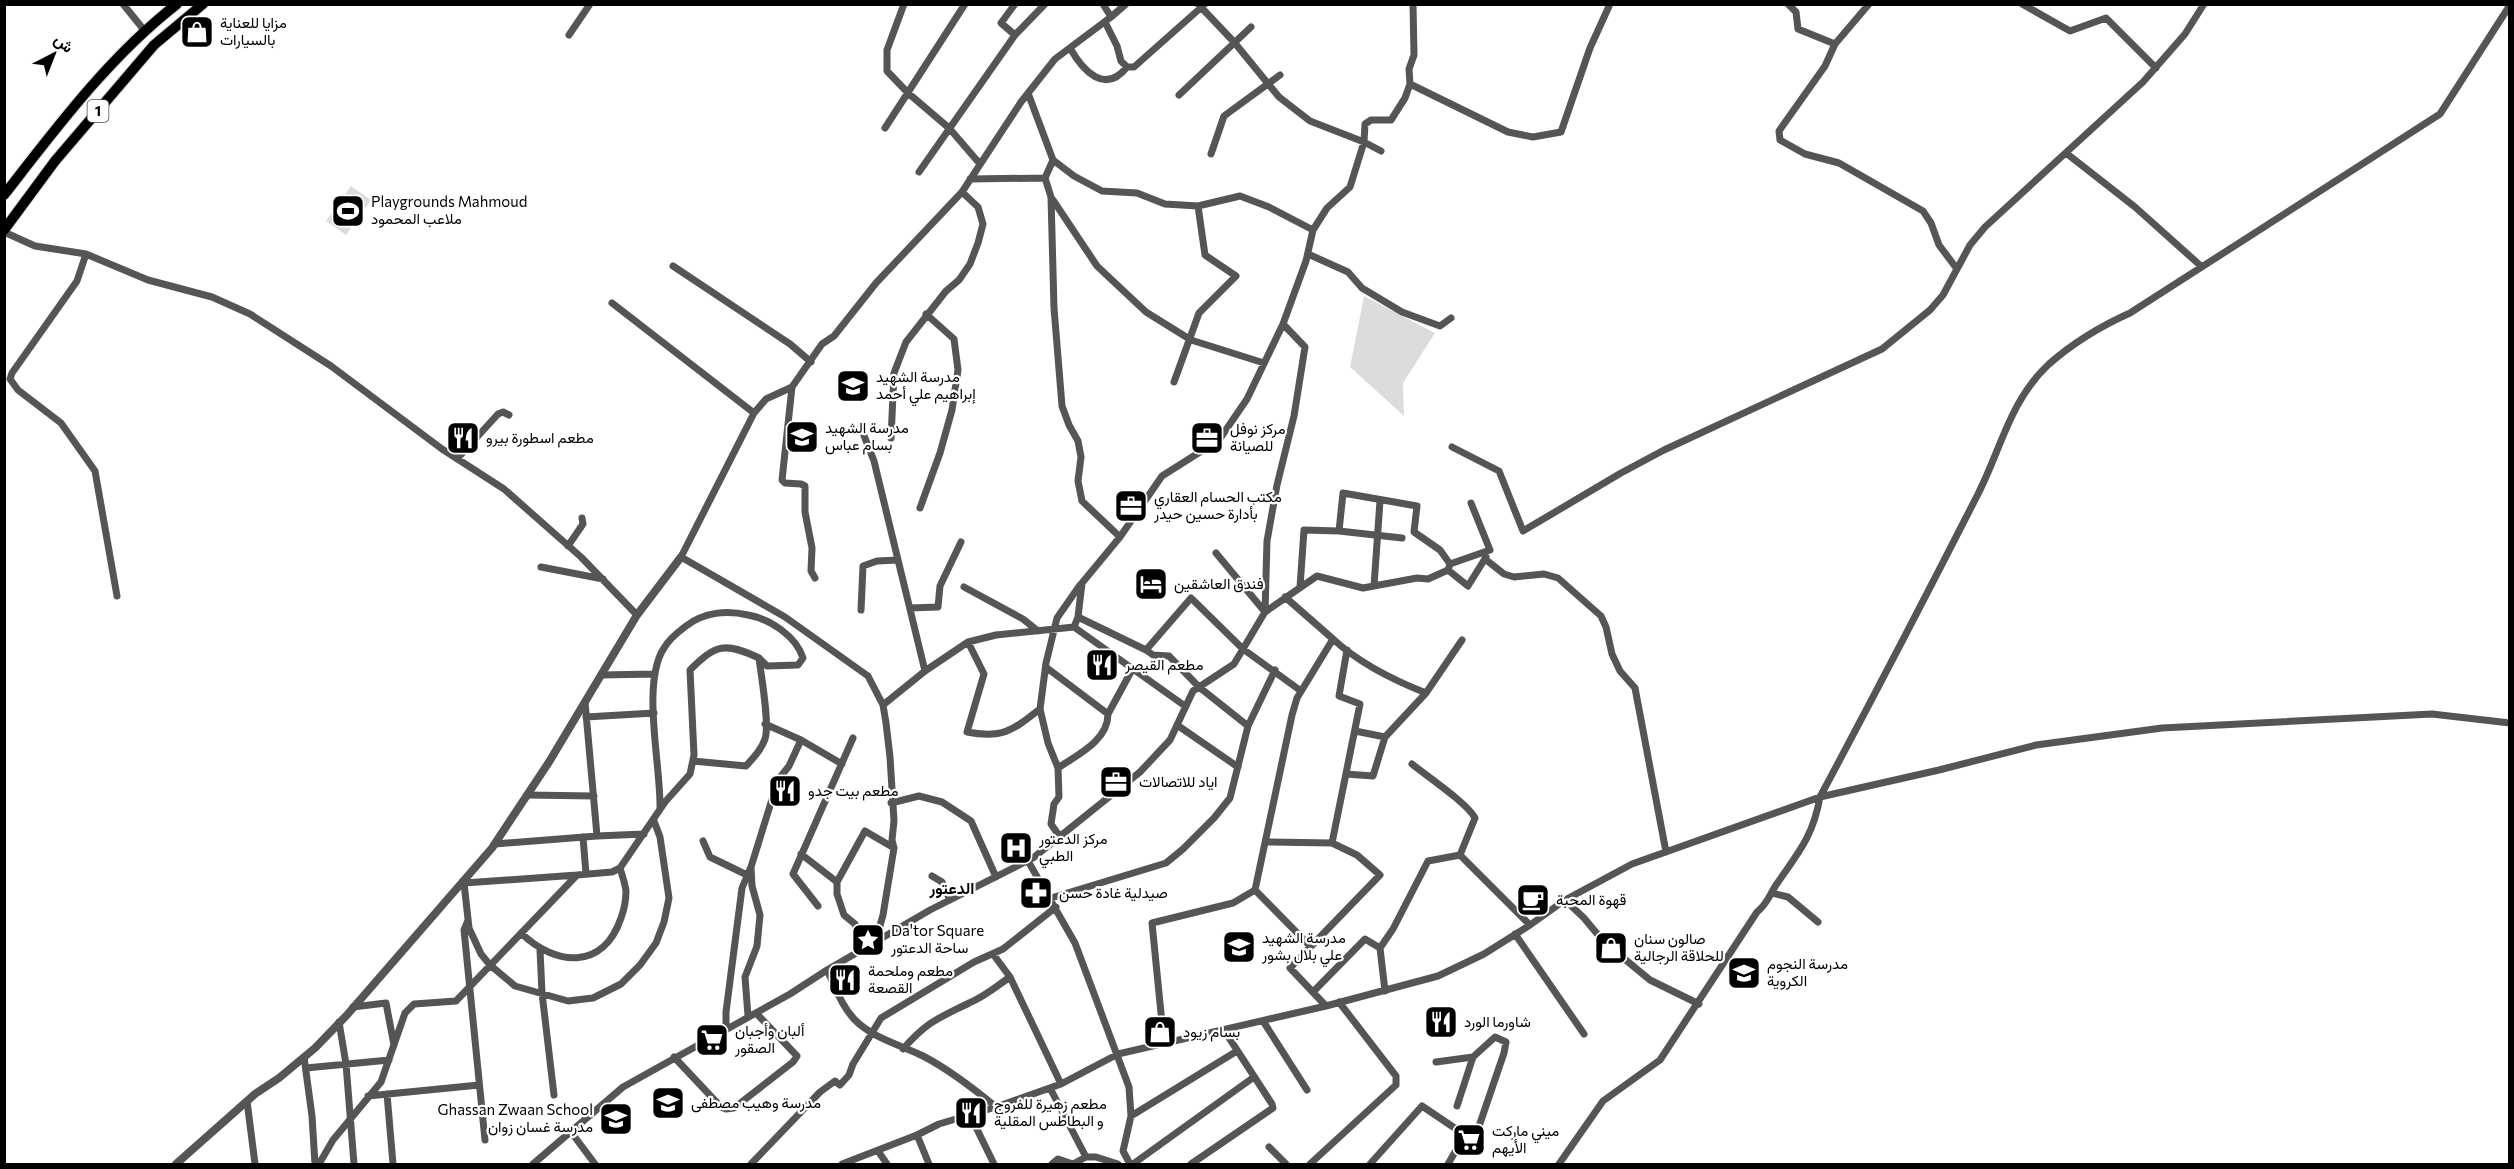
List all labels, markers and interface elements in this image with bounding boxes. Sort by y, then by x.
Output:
place label: مزايا للعناية بالسيارات [220,13,287,49]
shop icon: مزايا للعناية بالسيارات [179,14,215,50]
north arrow [24,24,84,84]
text: ش [50,29,78,57]
road number: 1 [88,100,108,122]
place label: Playgrounds Mahmoud ملاعب المحمود [371,192,527,228]
sports icon: Playgrounds Mahmoud ملاعب المحمود [330,193,366,229]
place label: مدرسة الشهيد إبراهيم علي أحمد [876,367,976,407]
school or university icon: مدرسة الشهيد إبراهيم علي أحمد [835,368,871,404]
place label: مدرسة الشهيد بسام عباس [825,418,909,455]
school or university icon: مدرسة الشهيد بسام عباس [784,419,820,455]
place label: مركز نوفل للصيانة [1230,419,1286,455]
restaurant icon: مطعم اسطورة بيرو [445,420,481,456]
office icon: مركز نوفل للصيانة [1189,420,1225,456]
place label: مطعم اسطورة بيرو [486,428,594,448]
place label: مكتب الحسام العقاري بأدارة حسين حيدر [1153,487,1282,524]
office icon: مكتب الحسام العقاري بأدارة حسين حيدر [1113,488,1149,524]
hotel icon: فندق العاشقين [1133,566,1169,602]
place label: فندق العاشقين [1174,574,1264,594]
restaurant icon: مطعم القيصر [1084,647,1120,683]
place label: مطعم القيصر [1124,655,1203,675]
office icon: اياد للاتصالات [1098,764,1134,800]
place label: اياد للاتصالات [1139,772,1218,791]
restaurant icon: مطعم بيت جدو [767,773,803,809]
place label: مطعم بيت جدو [808,781,898,801]
place label: مركز الدعتور الطبي [1038,829,1108,869]
hospital icon: مركز الدعتور الطبي [998,830,1034,866]
pharmacy icon: صيدلية غادة حسن [1018,875,1054,911]
district label: الدعتور [929,878,974,899]
cafe icon: قهوة المحبة [1515,882,1551,918]
place label: صيدلية غادة حسن [1059,883,1168,903]
place label: قهوة المحبة [1556,890,1627,909]
place label: Da'tor Square ساحة الدعتور [890,921,984,957]
place icon: Da'tor Square ساحة الدعتور [850,922,886,958]
place label: مدرسة الشهيد علي بلال بشور [1261,928,1346,968]
school or university icon: مدرسة الشهيد علي بلال بشور [1221,929,1257,965]
place label: صالون سنان للحلاقة الرجالية [1634,929,1724,965]
shop icon: صالون سنان للحلاقة الرجالية [1593,930,1629,966]
place label: مدرسة النجوم الكروية [1767,954,1848,990]
school or university icon: مدرسة النجوم الكروية [1726,955,1762,991]
place label: مطعم وملحمة القصعة [868,961,953,996]
restaurant icon: مطعم وملحمة القصعة [827,962,863,998]
restaurant icon: شاورما الورد [1423,1004,1459,1040]
place label: شاورما الورد [1464,1012,1531,1031]
shop icon: بسام زيود [1142,1014,1178,1050]
place label: ألبان وأجبان الصقور [734,1021,805,1057]
supermarket icon: ألبان وأجبان الصقور [694,1022,730,1058]
place label: بسام زيود [1183,1022,1240,1042]
school or university icon: مدرسة وهيب مصطفى [650,1085,686,1121]
place label: مدرسة وهيب مصطفى [691,1093,821,1113]
place label: مطعم زهيرة للفروج و البطاطس المقلية [994,1094,1107,1131]
restaurant icon: مطعم زهيرة للفروج و البطاطس المقلية [953,1095,989,1131]
place label: Ghassan Zwaan School مدرسة غسان زوان [438,1100,593,1136]
school or university icon: Ghassan Zwaan School مدرسة غسان زوان [598,1101,634,1137]
place label: ميني ماركت الأيهم [1492,1121,1559,1158]
supermarket icon: ميني ماركت الأيهم [1451,1122,1487,1158]

